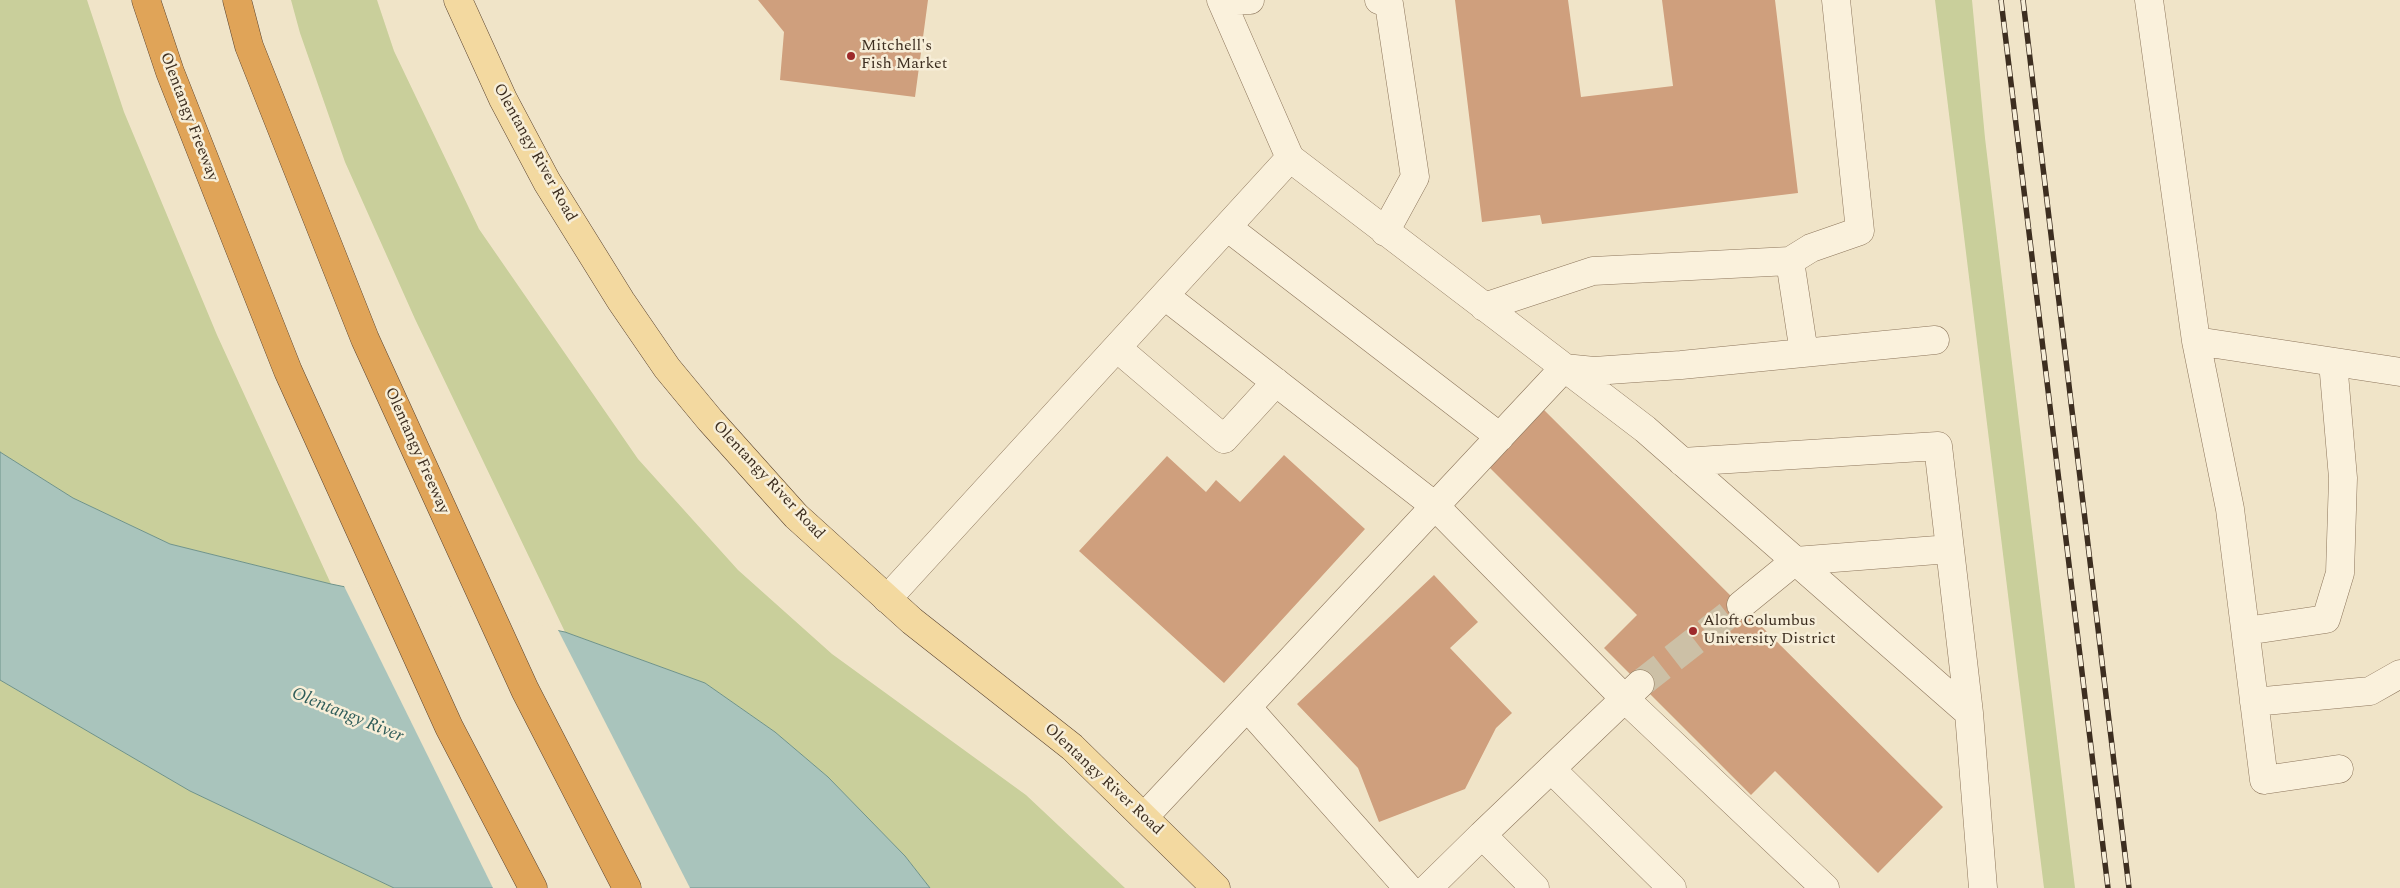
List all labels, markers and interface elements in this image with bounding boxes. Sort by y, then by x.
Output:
place label: Mitchell's Fish Market [861,37,947,75]
street label: Olentangy Freeway [155,50,221,184]
marker: Mitchell's Fish Market [845,50,857,62]
street label: Olentangy River Road [488,80,580,226]
street label: Olentangy Freeway [379,385,453,517]
street label: Olentangy River Road [708,418,828,544]
place label: Aloft Columbus University District [1703,612,1836,650]
marker: Aloft Columbus University District [1687,625,1699,637]
water label: Olentangy River [288,684,406,748]
street label: Olentangy River Road [1040,720,1166,840]

